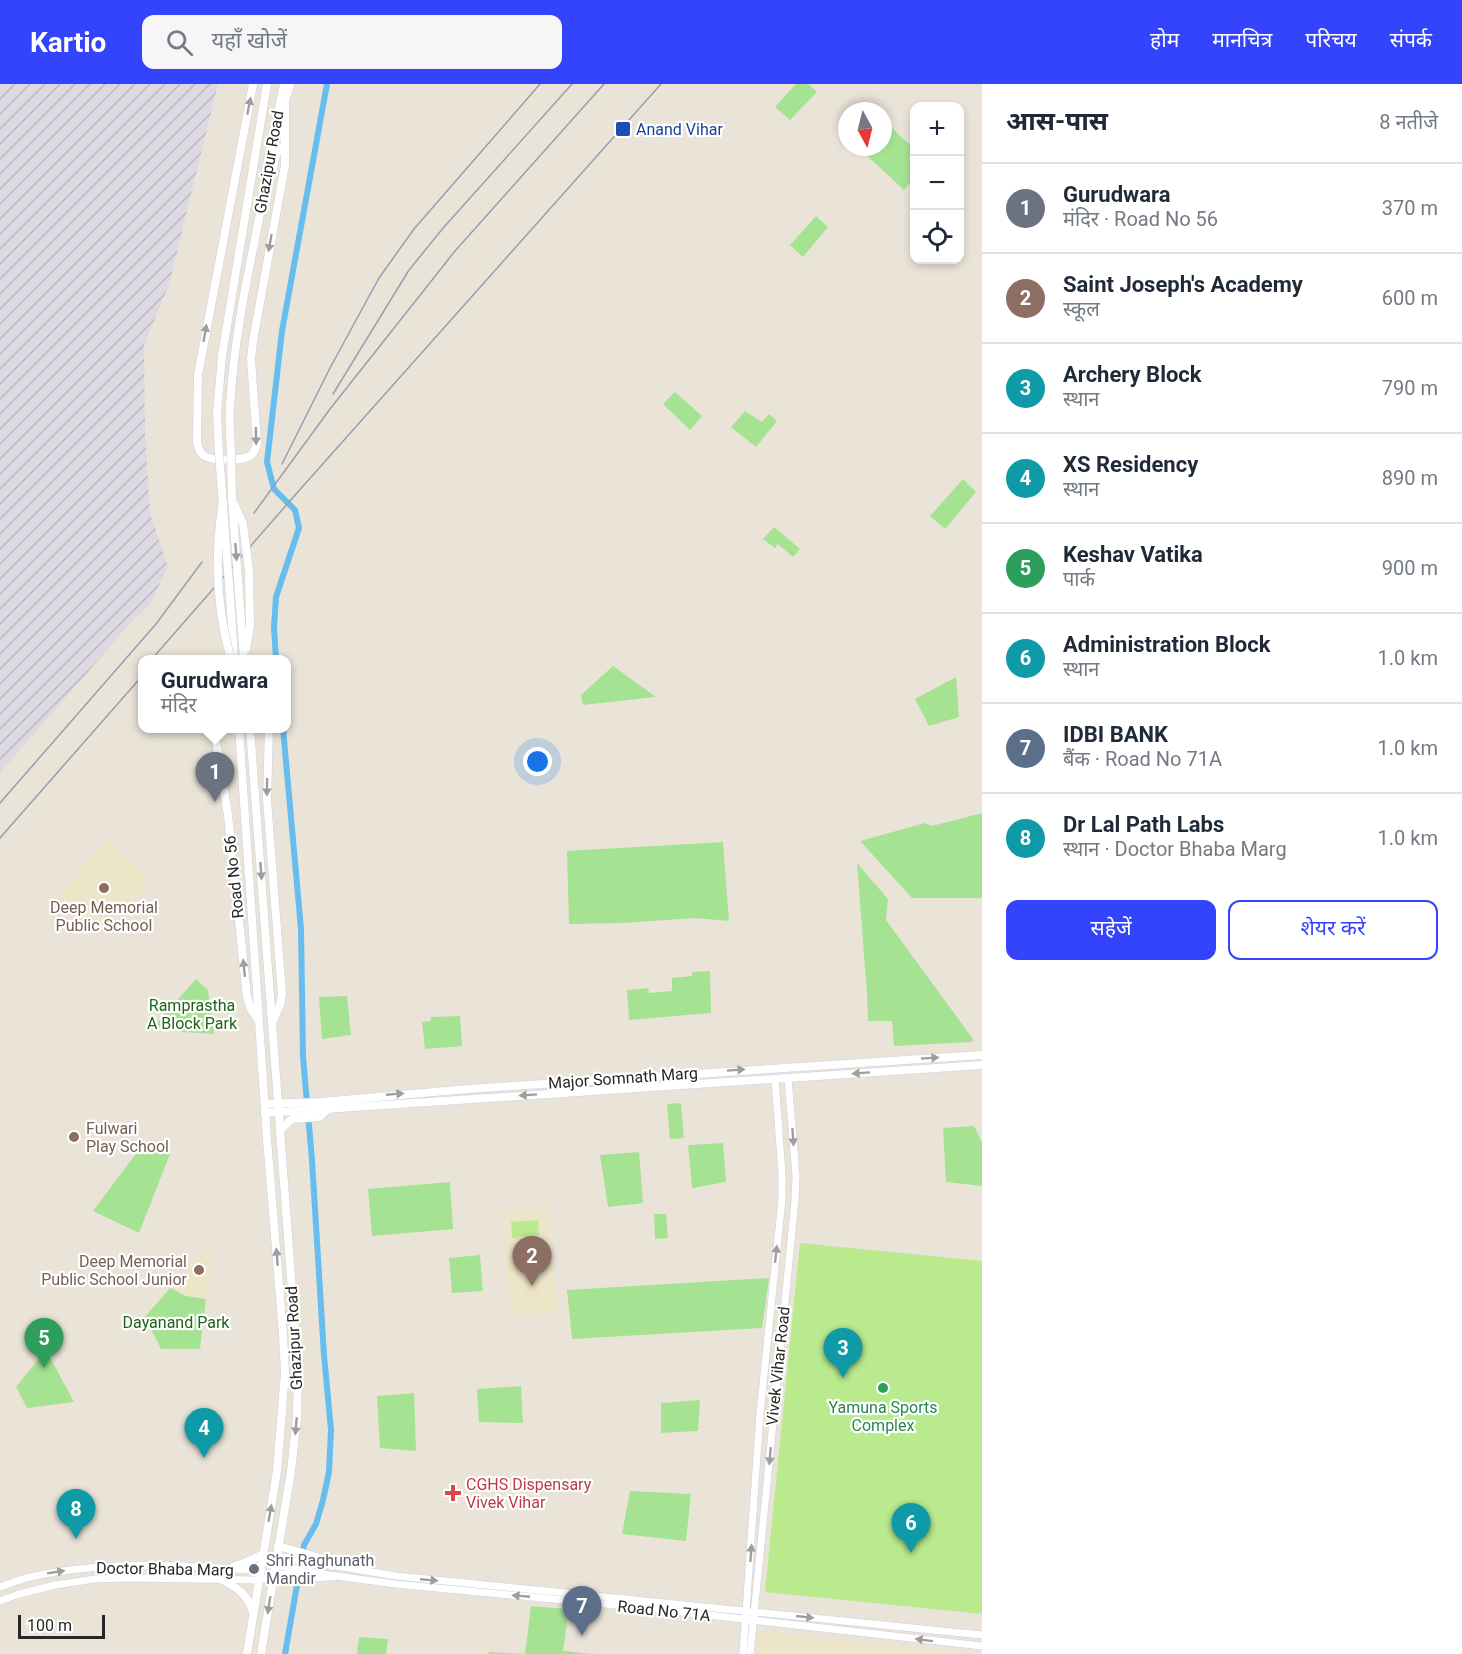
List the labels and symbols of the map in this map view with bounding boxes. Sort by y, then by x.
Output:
one-way arrow [244,97,254,115]
north arrow [838,102,892,156]
street label: Ghazipur Road [251,109,287,215]
marker: Anand Vihar [614,120,632,138]
place label: Anand Vihar [636,120,723,139]
one-way arrow [265,233,274,252]
one-way arrow [201,323,210,342]
one-way arrow [251,427,261,446]
one-way arrow [231,542,240,561]
your location [523,747,552,776]
pin: 1 [196,752,234,802]
one-way arrow [262,777,272,796]
street label: Road No 56 [220,835,248,919]
one-way arrow [256,861,266,880]
marker: Deep Memorial Public School [97,881,111,895]
place label: Deep Memorial Public School [50,898,158,935]
one-way arrow [239,958,249,977]
park label: Ramprastha A Block Park [147,996,238,1033]
one-way arrow [921,1053,940,1063]
street label: Major Somnath Marg [547,1063,699,1093]
one-way arrow [726,1066,745,1075]
one-way arrow [851,1069,870,1078]
one-way arrow [385,1090,404,1099]
one-way arrow [518,1091,537,1100]
place label: Fulwari Play School [86,1119,169,1156]
one-way arrow [788,1127,798,1146]
marker: Fulwari Play School [67,1130,81,1144]
pin: 2 [512,1236,552,1286]
one-way arrow [771,1244,781,1263]
one-way arrow [272,1247,282,1266]
place label: Deep Memorial Public School Junior [41,1252,188,1289]
marker: Deep Memorial Public School Junior [192,1263,206,1277]
street label: Ghazipur Road [282,1285,306,1391]
street label: Vivek Vihar Road [762,1305,794,1427]
park label: Dayanand Park [123,1313,230,1332]
pin: 5 [24,1318,63,1368]
pin: 3 [824,1328,862,1378]
marker: Yamuna Sports Complex [876,1381,890,1395]
place label: Yamuna Sports Complex [828,1398,938,1435]
pin: 4 [184,1408,224,1458]
one-way arrow [291,1417,301,1436]
one-way arrow [765,1447,775,1466]
place label: CGHS Dispensary Vivek Vihar [466,1475,592,1512]
marker: CGHS Dispensary Vivek Vihar [444,1484,462,1502]
pin: 8 [56,1490,96,1539]
one-way arrow [266,1504,275,1523]
pin: 6 [892,1504,930,1553]
one-way arrow [746,1543,755,1562]
place label: Shri Raghunath Mandir [266,1551,374,1588]
street label: Doctor Bhaba Marg [96,1558,234,1580]
marker: Shri Raghunath Mandir [247,1562,261,1576]
one-way arrow [47,1568,66,1577]
one-way arrow [420,1575,439,1585]
pin: 7 [562,1586,602,1636]
one-way arrow [512,1591,531,1601]
one-way arrow [264,1595,273,1614]
street label: Road No 71A [616,1597,712,1625]
scale bar [18,1612,105,1640]
one-way arrow [795,1612,814,1622]
one-way arrow [914,1635,933,1644]

